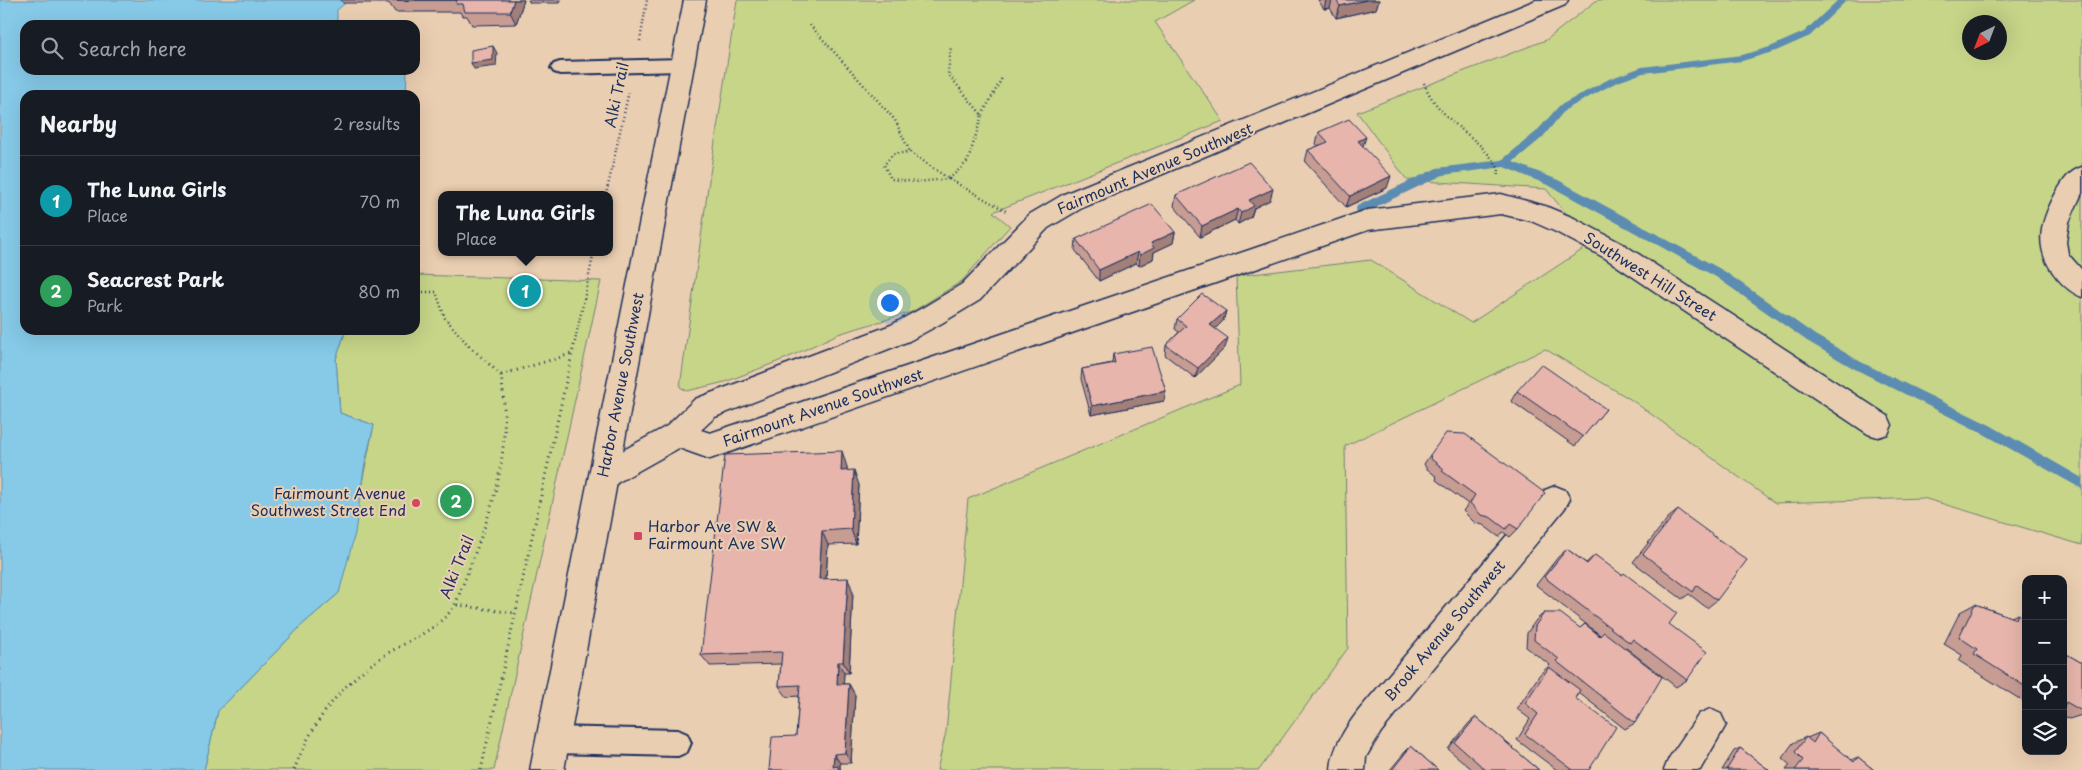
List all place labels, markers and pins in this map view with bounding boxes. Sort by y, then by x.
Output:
pin: 1 [509,272,541,310]
place label: Fairmount Avenue Southwest Street End [251,481,406,521]
pin: 2 [440,482,472,520]
marker: Fairmount Avenue Southwest Street End [410,497,422,509]
place label: Harbor Ave SW & Fairmount Ave SW [648,514,786,554]
marker: Harbor Ave SW & Fairmount Ave SW [632,530,644,542]

